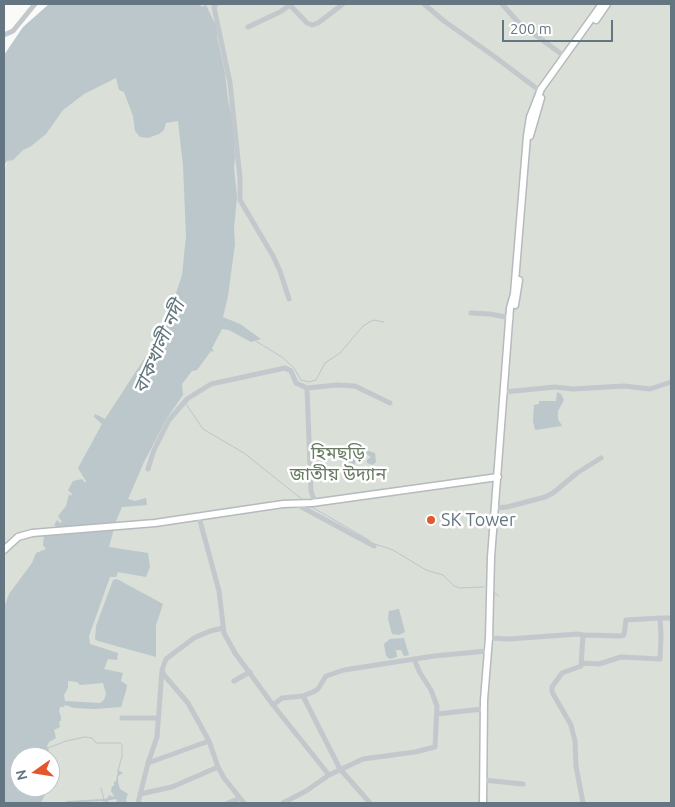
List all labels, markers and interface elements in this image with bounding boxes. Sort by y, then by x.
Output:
scale bar [505,10,616,42]
text: 200 m [510,20,552,37]
water label: বাকখালী নদী [128,297,190,397]
park label: হিমছড়ি জাতীয় উদ্যান [290,442,386,484]
place label: SK Tower [441,509,516,531]
marker: SK Tower [425,514,437,526]
north arrow [10,747,60,797]
text: N [12,768,30,782]

